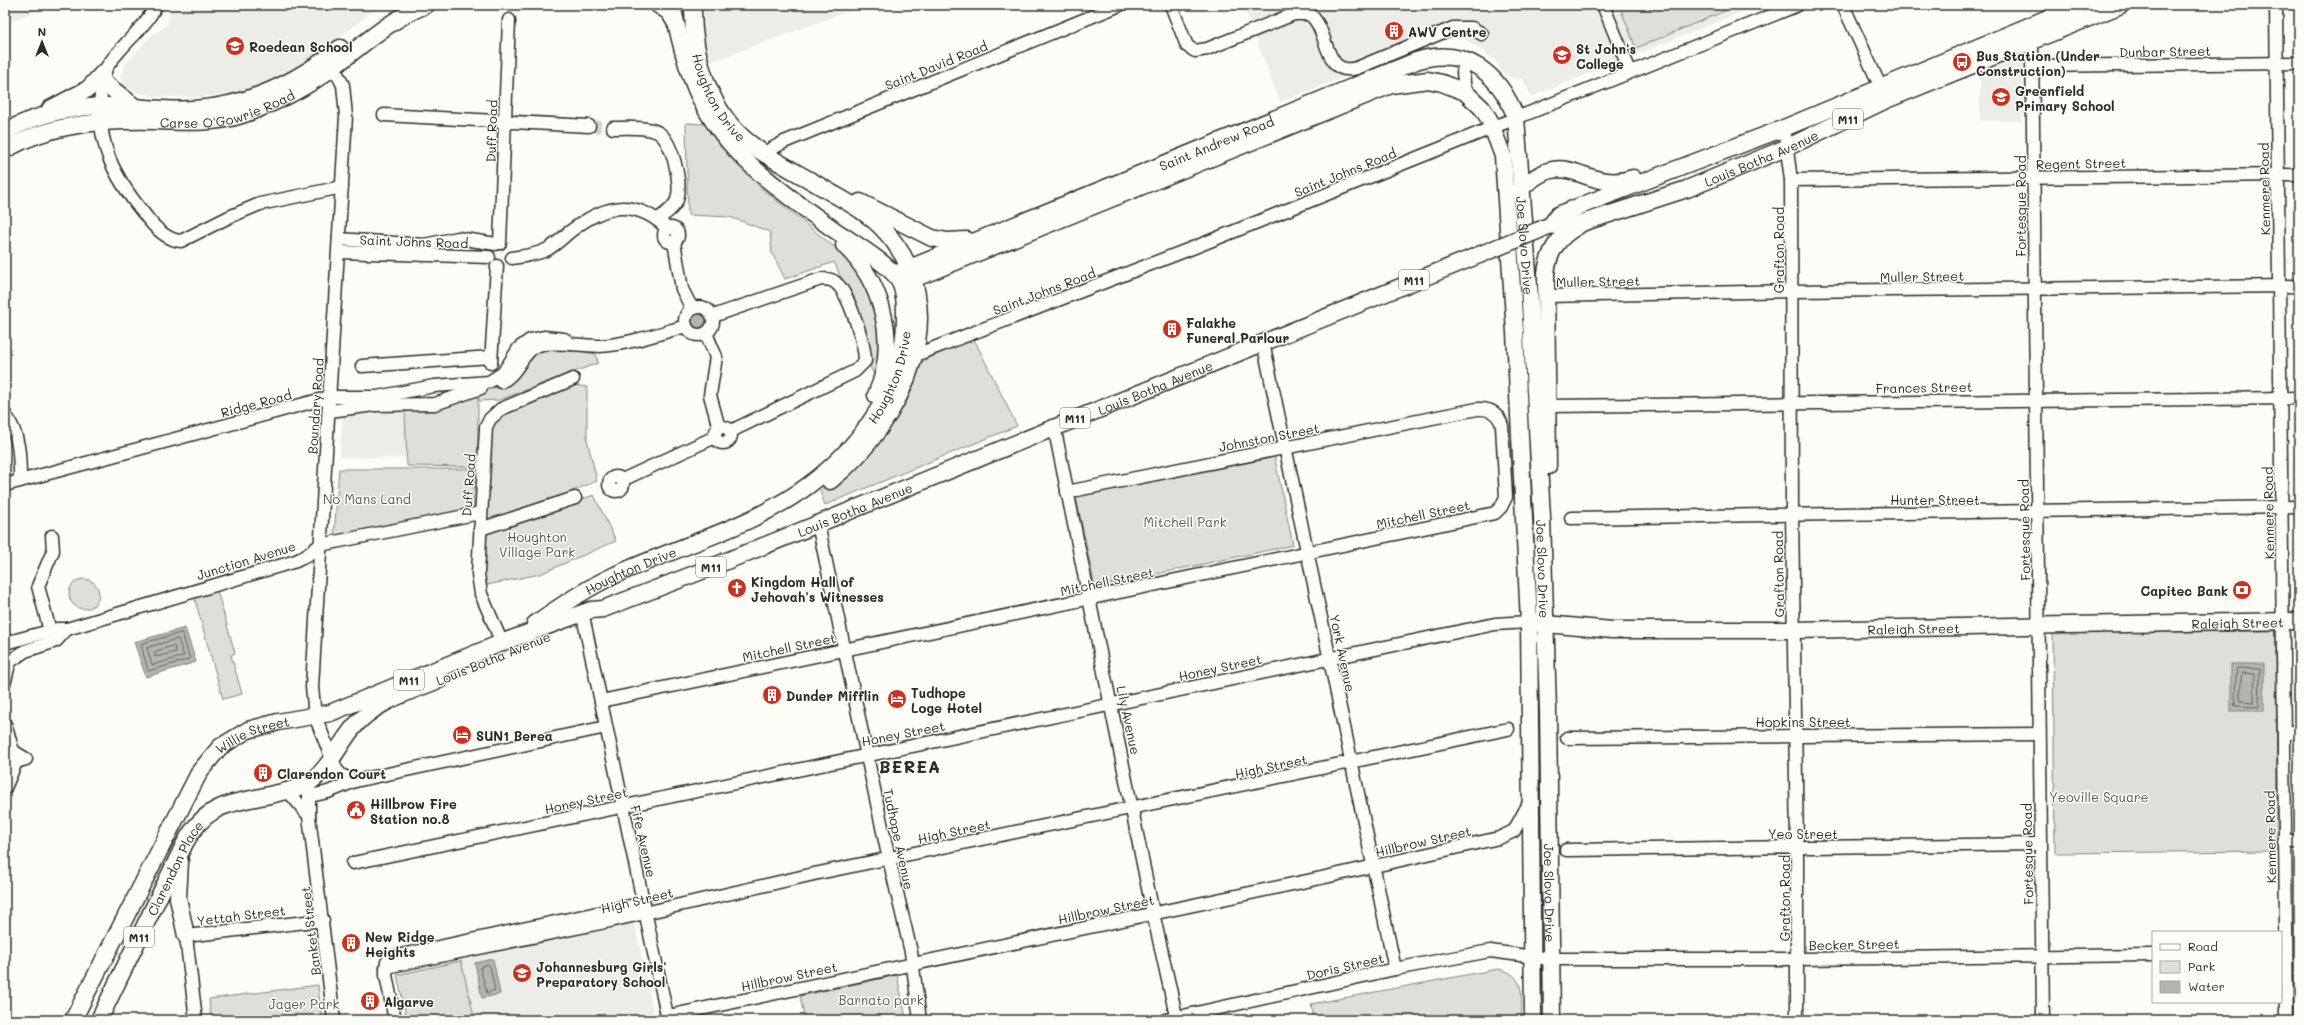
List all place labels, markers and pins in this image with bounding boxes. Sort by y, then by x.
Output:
building icon: AWV Centre [1383,20,1405,42]
place label: AWV Centre [1408,23,1487,40]
school or university icon: Roedean School [224,35,246,57]
place label: Roedean School [249,38,353,55]
place label: St John's College [1576,40,1636,72]
school or university icon: St John's College [1551,44,1573,66]
place label: Bus Station (Under Construction) [1976,47,2100,79]
bus stop icon: Bus Station (Under Construction) [1951,51,1973,73]
place label: Greenfield Primary School [2015,82,2115,115]
school or university icon: Greenfield Primary School [1990,86,2012,108]
place label: Falakhe Funeral Parlour [1186,314,1289,346]
building icon: Falakhe Funeral Parlour [1161,318,1183,340]
place label: Kingdom Hall of Jehovah's Witnesses [751,573,884,605]
church icon: Kingdom Hall of Jehovah's Witnesses [726,577,748,599]
bank icon: Capitec Bank [2231,579,2253,601]
place label: Capitec Bank [2141,582,2228,599]
building icon: Dunder Mifflin [761,684,783,706]
place label: Tudhope Loge Hotel [911,684,982,716]
place label: Dunder Mifflin [786,687,879,704]
hotel icon: Tudhope Loge Hotel [886,688,908,710]
hotel icon: SUN1 Berea [451,724,473,746]
place label: SUN1 Berea [476,727,553,744]
building icon: Clarendon Court [252,762,274,784]
place label: Clarendon Court [277,765,386,782]
place label: Hillbrow Fire Station no.8 [370,795,457,827]
public building icon: Hillbrow Fire Station no.8 [345,799,367,821]
place label: New Ridge Heights [365,928,435,960]
building icon: New Ridge Heights [340,932,362,954]
place label: Johannesburg Girls' Preparatory School [536,958,667,991]
school or university icon: Johannesburg Girls' Preparatory School [511,962,533,984]
building icon: Algarve [359,990,381,1012]
place label: Algarve [384,993,434,1010]

